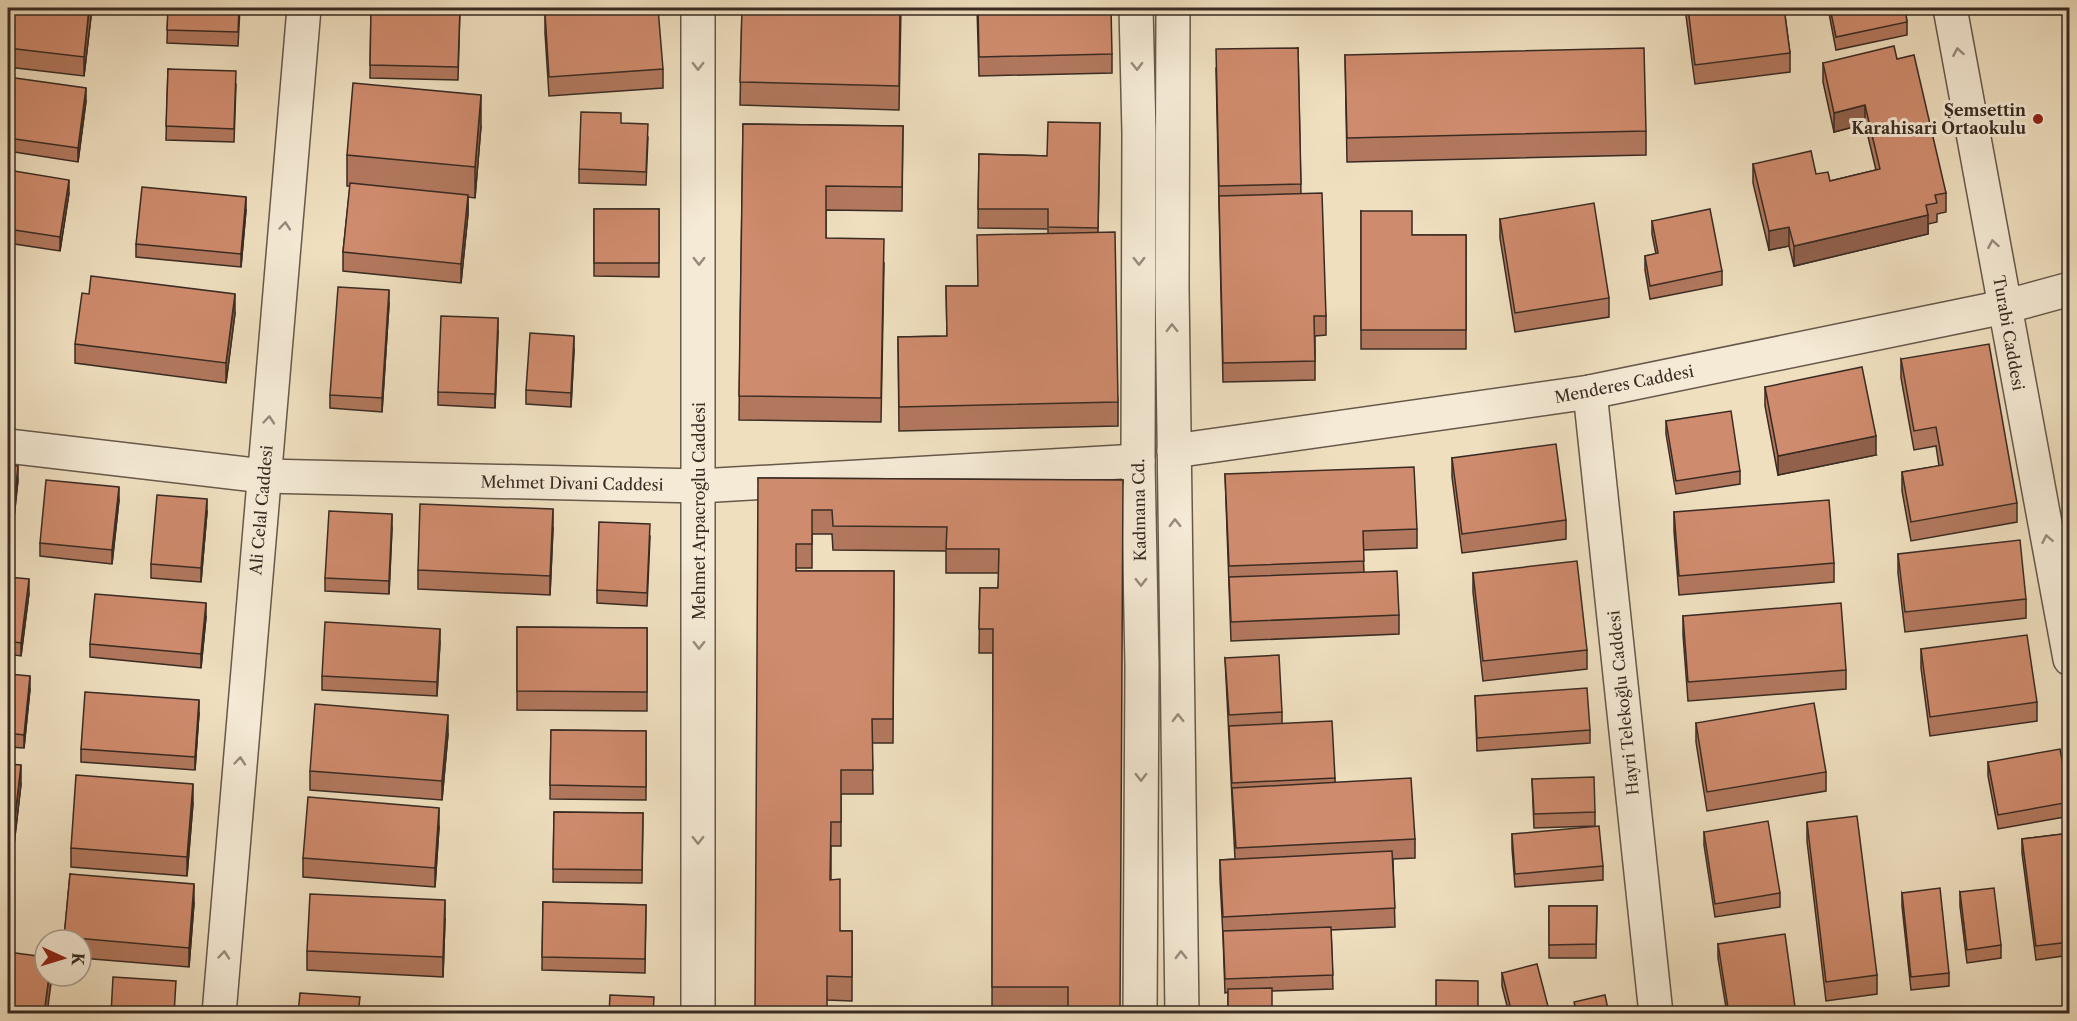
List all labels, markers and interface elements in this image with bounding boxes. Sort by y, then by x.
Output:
one-way arrow [1952,48,1965,58]
one-way arrow [692,61,704,70]
one-way arrow [1131,61,1144,70]
place label: Şemsettin Karahisari Ortaokulu [1851,100,2026,138]
marker: Şemsettin Karahisari Ortaokulu [2031,112,2045,126]
one-way arrow [279,221,292,230]
one-way arrow [1987,240,1999,249]
one-way arrow [693,256,705,265]
one-way arrow [1133,256,1145,265]
street label: Turabi Caddesi [1989,274,2029,392]
one-way arrow [1166,324,1179,333]
street label: Menderes Caddesi [1553,361,1695,407]
street label: Mehmet Arpacroglu Caddesi [689,402,709,620]
one-way arrow [262,416,275,425]
street label: Ali Celal Caddesi [245,444,277,577]
street label: Kadınana Cd. [1128,458,1150,562]
street label: Mehmet Divani Caddesi [480,471,664,495]
one-way arrow [1169,519,1181,528]
one-way arrow [2041,535,2054,545]
one-way arrow [1134,577,1147,586]
street label: Hayri Telekoğlu Caddesi [1603,609,1643,796]
one-way arrow [693,640,705,649]
one-way arrow [1172,714,1184,723]
one-way arrow [233,756,246,765]
one-way arrow [1135,772,1147,781]
one-way arrow [692,835,704,844]
north arrow [33,928,93,988]
one-way arrow [217,951,230,960]
one-way arrow [1175,951,1187,960]
text: K [67,952,88,967]

